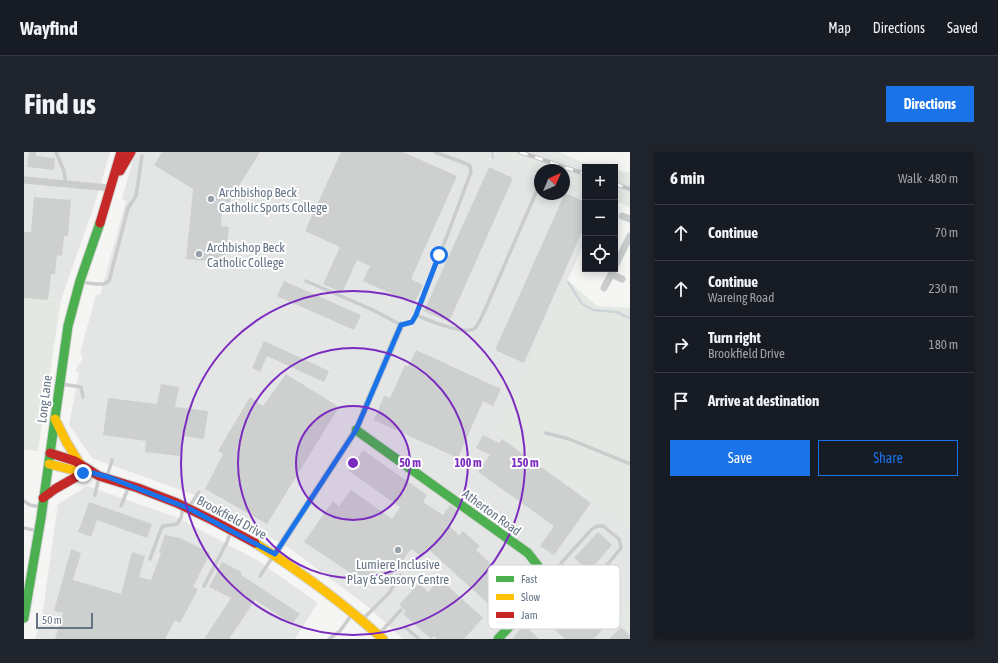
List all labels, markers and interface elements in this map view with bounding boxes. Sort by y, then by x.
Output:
text: Wayfind [20,17,78,39]
text: Map [828,20,851,36]
text: Directions [873,20,925,36]
text: Saved [947,20,978,36]
button: Directions [886,86,974,122]
text: Find us [24,88,96,120]
north arrow [534,164,570,200]
map controls [582,164,618,272]
button: + [582,164,618,200]
text: 6 min [670,168,705,188]
text: Walk · 480 m [898,171,958,186]
place label: Archbishop Beck Catholic Sports College [219,185,328,215]
marker: Archbishop Beck Catholic Sports College [206,194,216,204]
button: − [582,200,618,236]
icon: ahead [670,222,692,244]
text: Continue [708,224,758,241]
text: 70 m [935,225,958,240]
button: locate [582,236,618,272]
place label: Archbishop Beck Catholic College [207,240,285,270]
route start [430,246,448,264]
marker: Archbishop Beck Catholic College [194,249,204,259]
text: Continue [708,273,758,290]
icon: ahead [670,278,692,300]
text: 230 m [929,281,958,296]
text: Wareing Road [708,290,774,305]
text: Turn right [708,329,761,346]
icon: right [670,334,692,356]
text: 180 m [929,337,958,352]
text: Brookfield Drive [708,346,785,361]
street label: Long Lane [34,374,55,424]
icon: arrive [670,390,692,412]
text: Arrive at destination [708,392,819,409]
button: Save [670,440,810,476]
button: Share [818,440,958,476]
centre of rings [346,456,360,470]
text: 50 m [399,456,421,470]
text: 100 m [454,456,482,470]
text: 150 m [511,456,539,470]
route end [74,464,92,482]
street label: Atherton Road [460,486,524,539]
street label: Brookfield Drive [194,493,269,542]
marker: Lumiere Inclusive Play & Sensory Centre [393,545,403,555]
place label: Lumiere Inclusive Play & Sensory Centre [347,557,449,587]
legend [488,565,620,629]
text: Fast [521,573,537,585]
text: Slow [521,591,540,603]
text: Jam [521,609,538,621]
scale bar [36,611,93,630]
text: 50 m [42,614,62,626]

